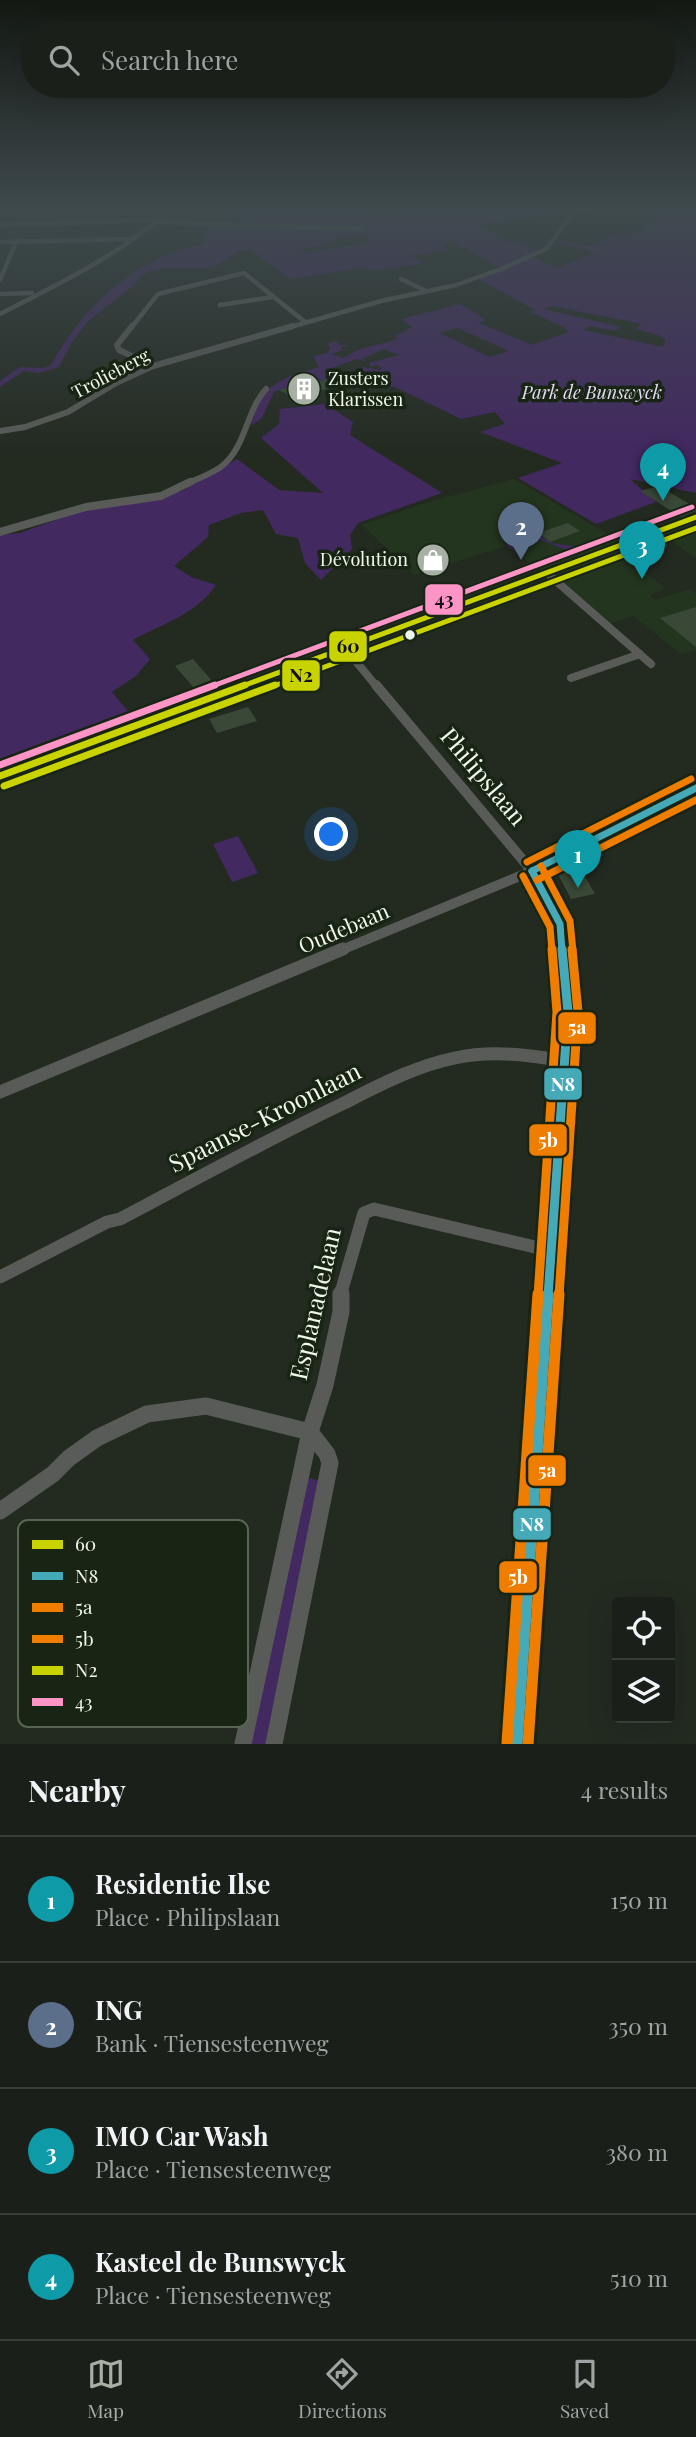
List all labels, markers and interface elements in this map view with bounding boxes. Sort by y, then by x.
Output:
search box [21,21,675,98]
icon: search [45,41,83,79]
text: Search here [101,42,238,77]
street label: Trolieberg [67,342,154,404]
place label: Zusters Klarissen [328,366,403,411]
building icon: Zusters Klarissen [285,370,323,408]
park label: Park de Bunswyck [521,380,662,404]
pin: 4 [640,443,686,501]
pin: 2 [498,502,544,560]
pin: 3 [619,521,665,579]
shop icon: Dévolution [414,541,452,579]
place label: Dévolution [320,547,408,571]
line badge: 43 [424,583,464,616]
text: 43 [435,585,453,611]
unlabelled marker [403,628,417,642]
line badge: 60 [328,630,368,663]
text: 60 [337,632,359,658]
line badge: N2 [281,659,321,692]
text: N2 [289,661,313,687]
street label: Philipslaan [434,720,535,831]
your location [314,817,348,851]
pin: 1 [555,830,601,888]
street label: Oudebaan [294,895,393,959]
line badge: 5a [557,1011,597,1045]
text: 5a [568,1013,586,1039]
street label: Spaanse-Kroonlaan [163,1054,366,1179]
line badge: N8 [543,1067,583,1101]
text: N8 [551,1070,575,1096]
line badge: 5b [528,1123,568,1157]
text: 5b [538,1126,558,1152]
street label: Esplanadelaan [281,1224,347,1383]
line badge: 5a [527,1454,567,1487]
text: 5a [538,1456,556,1482]
line badge: N8 [512,1507,552,1541]
text: N8 [520,1510,544,1536]
legend [18,1520,248,1727]
text: 60 [75,1530,96,1556]
line badge: 5b [498,1560,538,1594]
text: N8 [75,1562,98,1588]
text: 5b [508,1563,528,1589]
text: 5a [75,1593,93,1619]
map controls [612,1597,675,1723]
button: locate [612,1597,675,1660]
text: 5b [75,1625,94,1651]
text: N2 [75,1656,98,1682]
button: layers [612,1660,675,1723]
text: 43 [75,1688,93,1714]
text: Nearby [28,1770,126,1810]
text: 4 results [581,1774,668,1805]
text: Residentie Ilse [95,1866,270,1901]
text: 1 [47,1884,55,1915]
text: 150 m [610,1884,668,1915]
text: Place · Philipslaan [95,1901,280,1932]
text: ING [95,1992,142,2027]
text: 2 [45,2010,57,2041]
text: 350 m [608,2010,668,2041]
text: Bank · Tiensesteenweg [95,2027,329,2058]
text: IMO Car Wash [95,2118,269,2153]
text: 3 [45,2136,57,2167]
text: 380 m [606,2136,668,2167]
text: Place · Tiensesteenweg [95,2153,331,2184]
text: Kasteel de Bunswyck [95,2244,346,2279]
text: 4 [45,2262,57,2293]
text: 510 m [610,2262,668,2293]
text: Place · Tiensesteenweg [95,2279,331,2310]
tab: Map [87,2355,125,2423]
tab: Directions [298,2355,387,2423]
tab: Saved [560,2355,609,2423]

